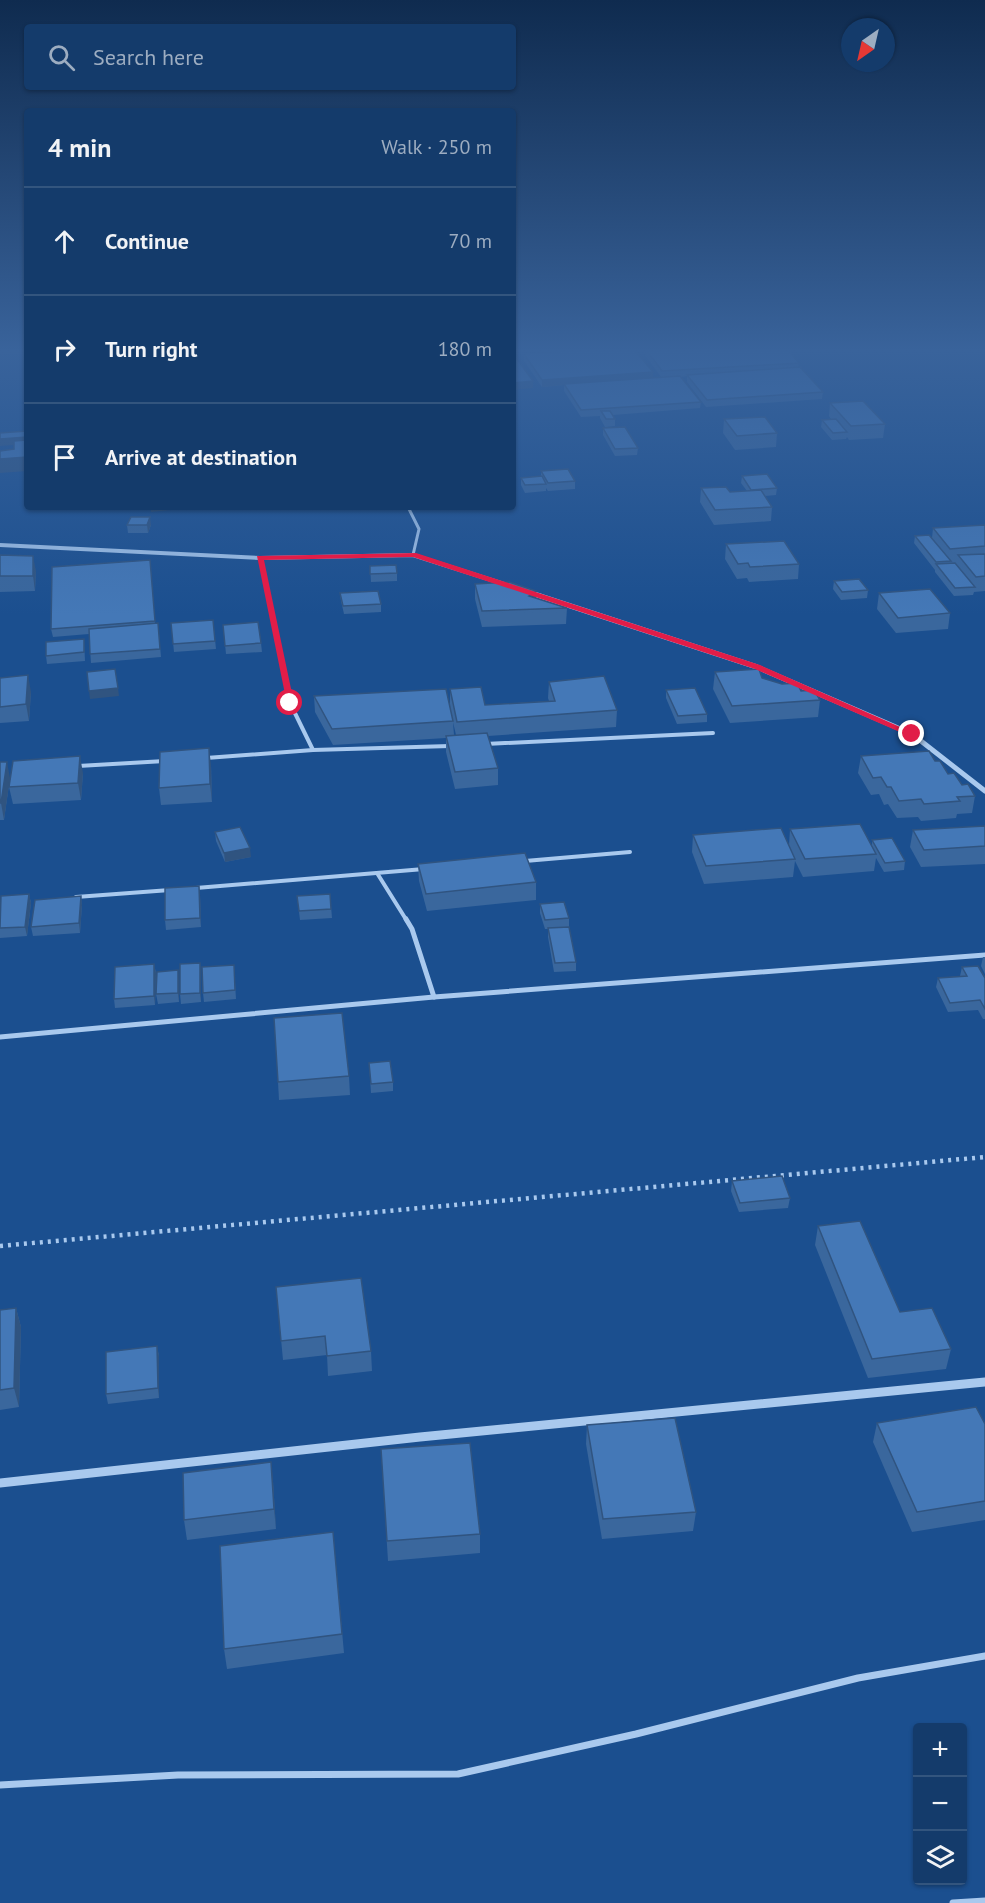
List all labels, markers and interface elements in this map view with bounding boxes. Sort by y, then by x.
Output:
north arrow [841,18,895,72]
search box [24,24,516,90]
icon: search [45,41,78,74]
text: Search here [93,43,204,71]
text: 4 min [48,131,111,164]
text: Walk · 250 m [381,134,492,160]
icon: ahead [48,225,81,258]
text: Continue [105,227,189,255]
text: 70 m [449,228,492,254]
icon: right [48,333,81,366]
text: Turn right [105,335,197,363]
text: 180 m [438,336,492,362]
icon: arrive [48,441,81,474]
text: Arrive at destination [105,443,297,471]
route start [276,689,302,715]
route end [898,720,924,746]
map controls [913,1723,967,1885]
button: + [913,1723,967,1777]
button: − [913,1777,967,1831]
button: layers [913,1831,967,1885]

